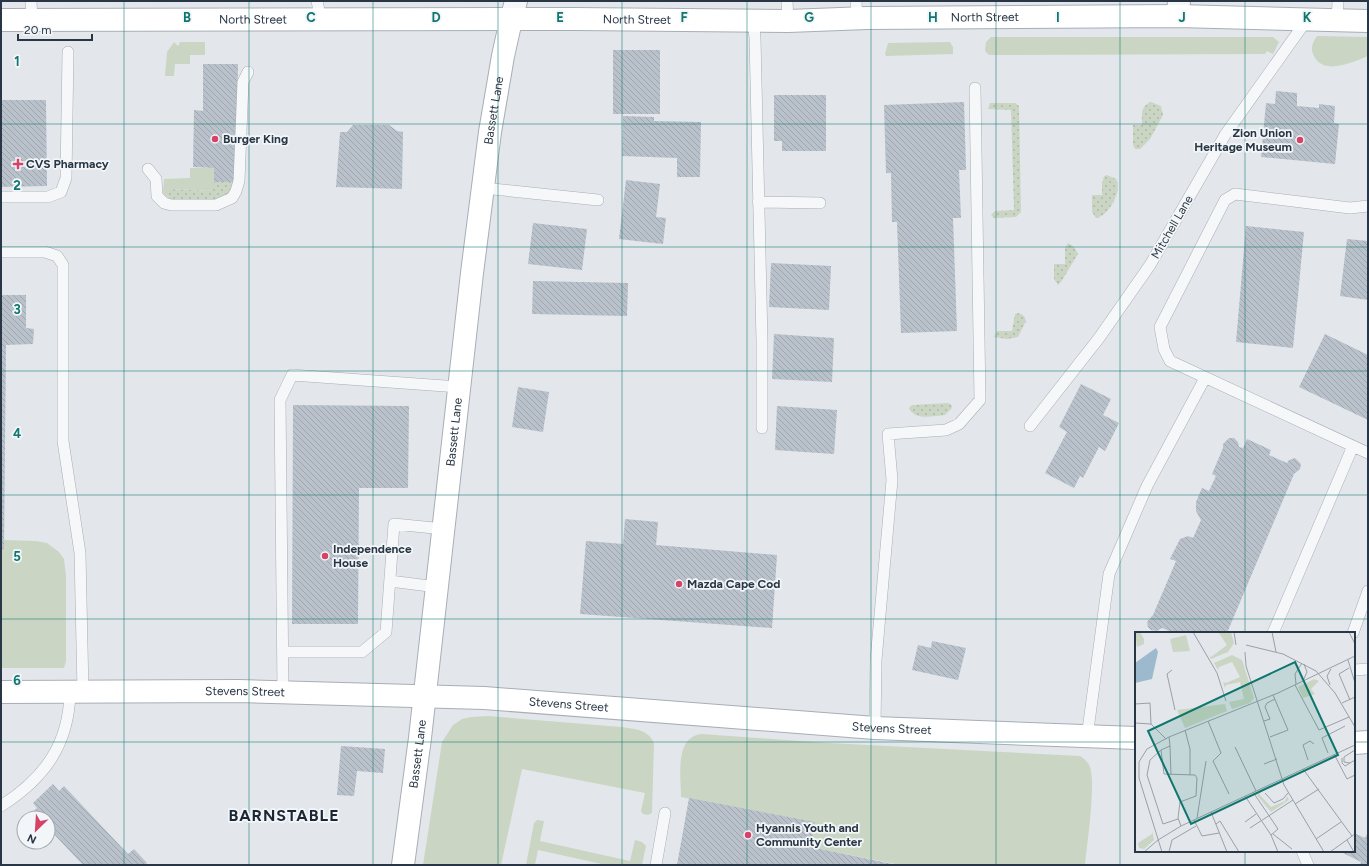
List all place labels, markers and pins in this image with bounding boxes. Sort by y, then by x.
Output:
place label: Zion Union Heritage Museum [1194,126,1292,154]
place label: Burger King [223,132,288,146]
marker: Burger King [210,134,220,144]
marker: Zion Union Heritage Museum [1295,135,1305,145]
place label: CVS Pharmacy [26,157,109,171]
marker: CVS Pharmacy [13,159,23,169]
place label: Independence House [333,542,412,570]
marker: Independence House [320,551,330,561]
place label: Mazda Cape Cod [687,577,780,591]
marker: Mazda Cape Cod [674,579,684,589]
place label: Hyannis Youth and Community Center [756,821,862,849]
marker: Hyannis Youth and Community Center [743,830,753,840]

